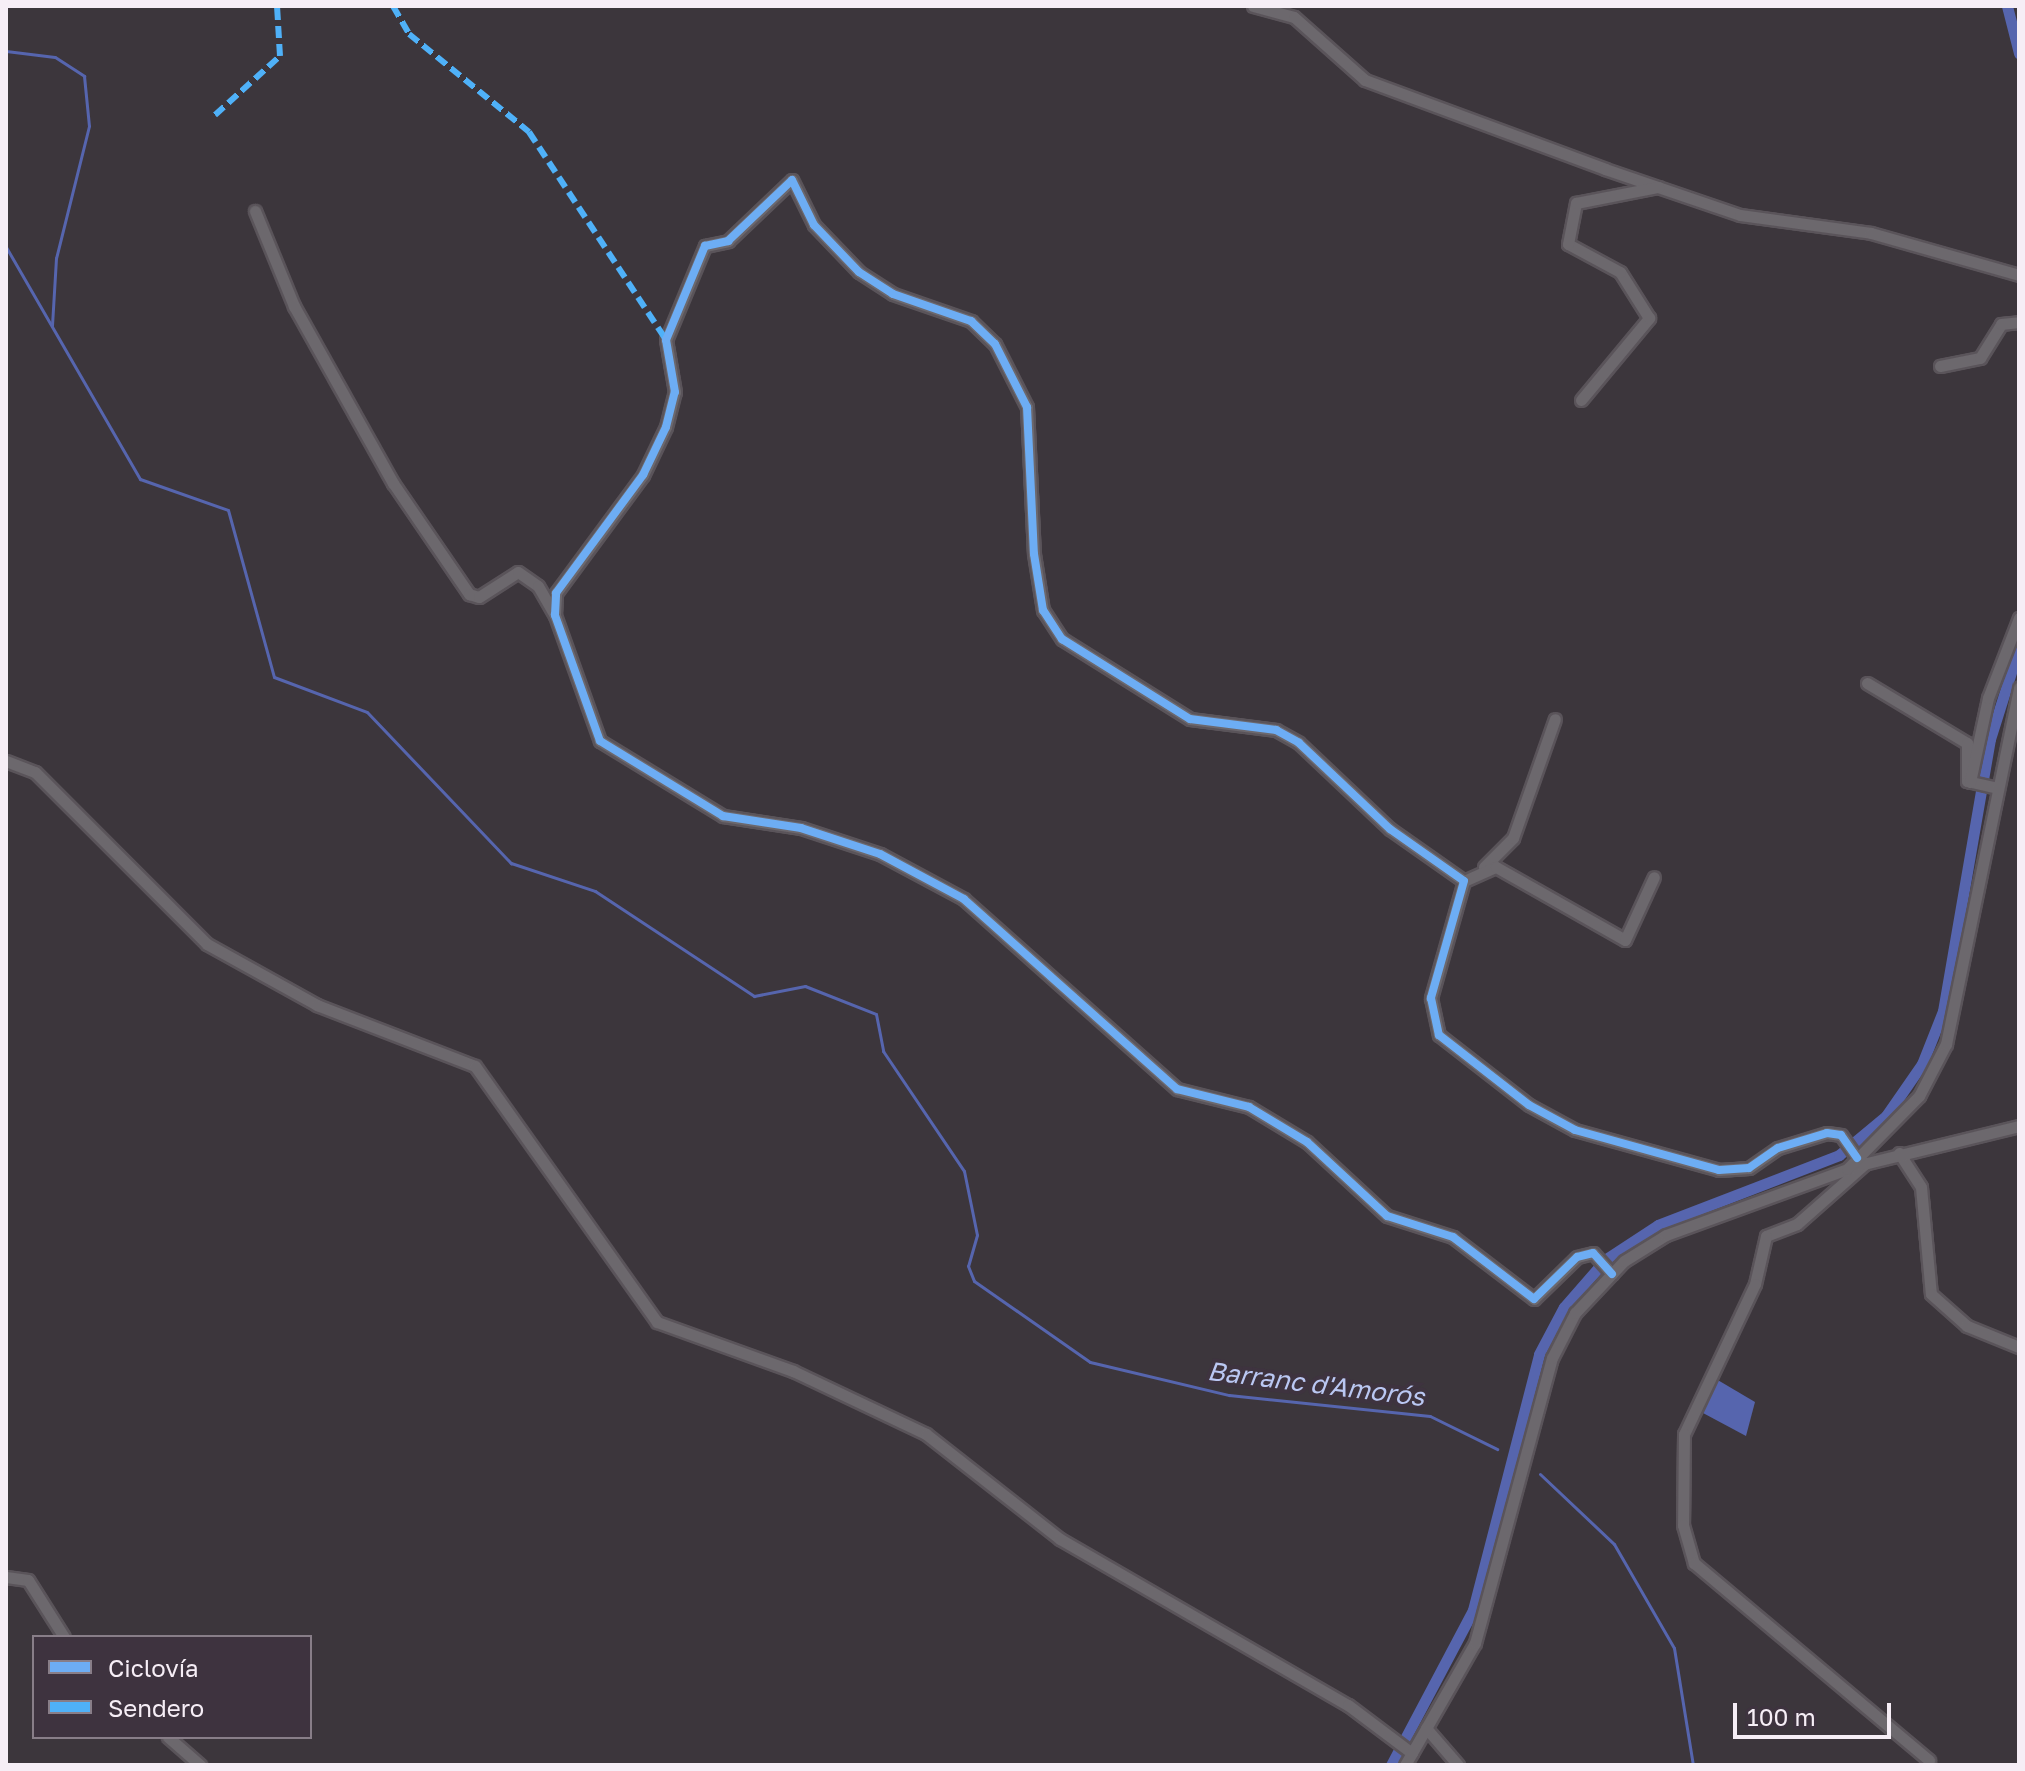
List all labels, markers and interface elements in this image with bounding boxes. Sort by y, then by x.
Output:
water label: Barranc d'Amorós [1206,1355,1426,1413]
legend [32,1635,312,1739]
text: Ciclovía [108,1653,199,1682]
scale bar [1737,1687,1895,1737]
text: Sendero [108,1693,204,1722]
text: 100 m [1747,1702,1816,1731]

